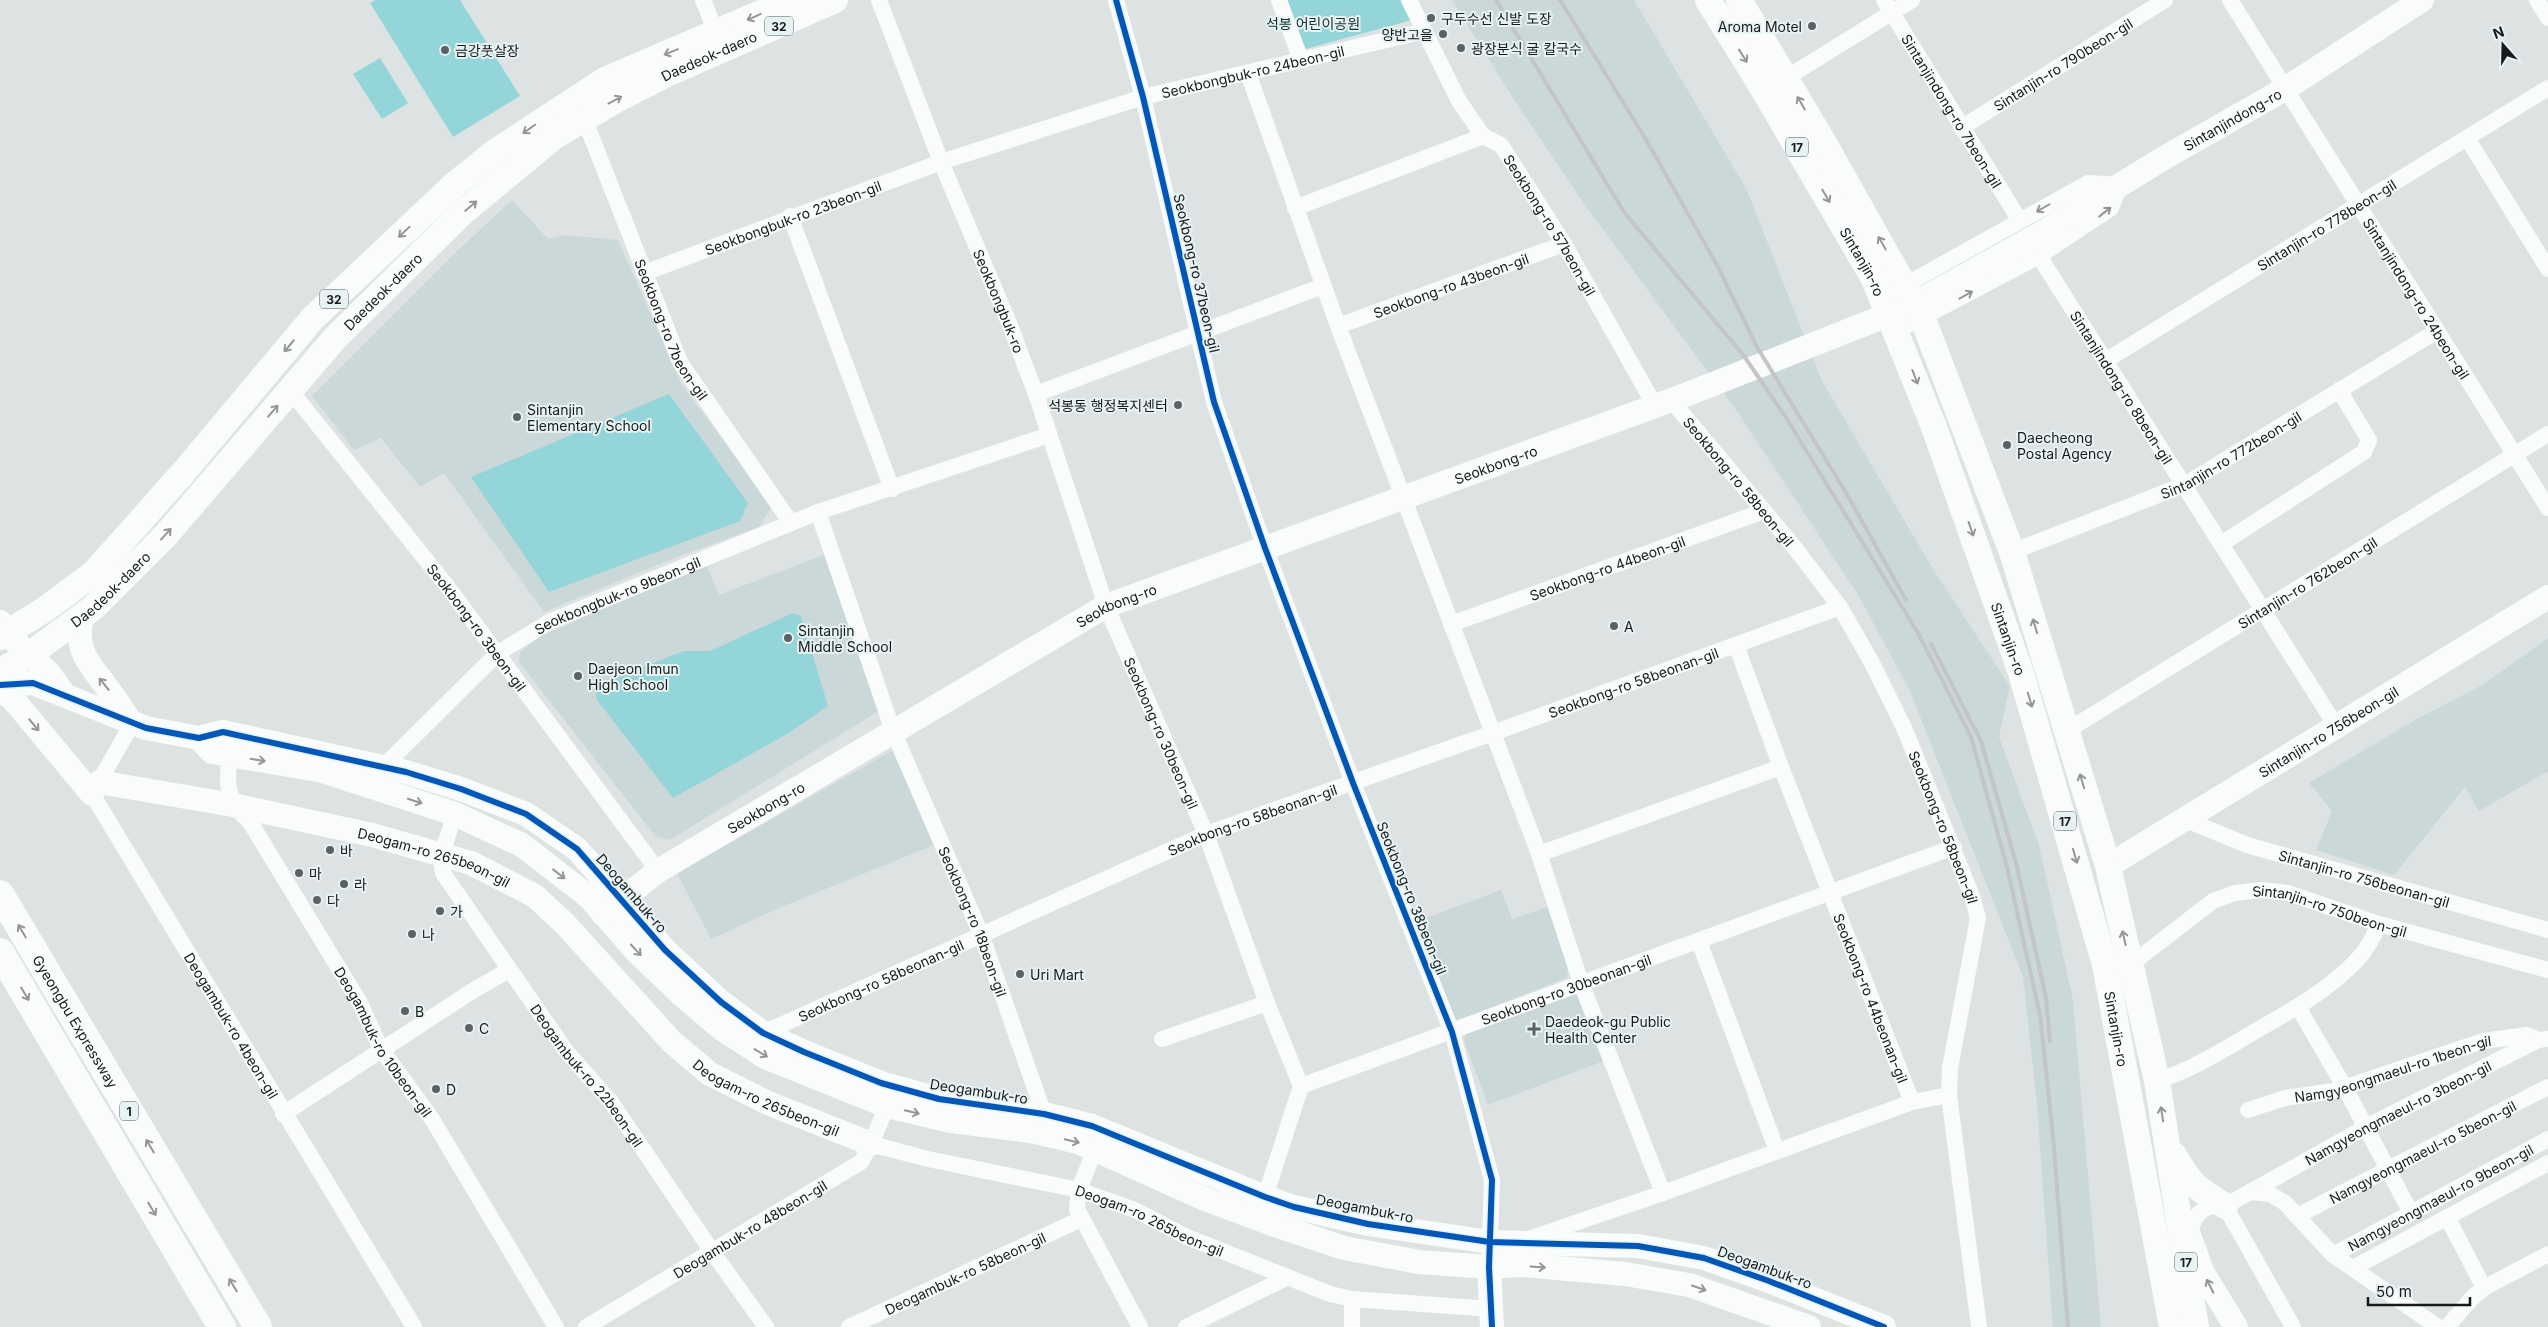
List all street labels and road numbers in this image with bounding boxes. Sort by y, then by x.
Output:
street label: Sintanjin-ro 790beon-gil [1990,14,2135,114]
road number: 32 [765,16,793,36]
street label: Daedeok-daero [658,27,759,84]
street label: Sintanjindong-ro 7beon-gil [1898,31,2006,191]
street label: Seokbongbuk-ro 24beon-gil [1160,42,1346,101]
street label: Sintanjindong-ro [2180,84,2284,154]
road number: 17 [1786,138,1808,156]
street label: Seokbong-ro 57beon-gil [1500,151,1600,298]
street label: Sintanjin-ro 778beon-gil [2254,175,2399,274]
street label: Seokbongbuk-ro 23beon-gil [702,177,884,258]
street label: Seokbong-ro 37beon-gil [1170,192,1224,354]
street label: Sintanjindong-ro 24beon-gil [2360,215,2474,382]
street label: Sintanjin-ro [1837,224,1888,298]
street label: Seokbongbuk-ro [970,246,1028,355]
street label: Daedeok-daero [340,249,425,333]
street label: Seokbong-ro 43beon-gil [1371,249,1531,321]
street label: Seokbong-ro 7beon-gil [632,256,712,403]
road number: 32 [320,290,348,308]
street label: Sintanjindong-ro 8beon-gil [2067,307,2177,467]
street label: Sintanjin-ro 772beon-gil [2158,407,2304,502]
street label: Seokbong-ro 58beon-gil [1680,413,1798,549]
street label: Seokbong-ro [1452,441,1539,487]
street label: Seokbong-ro 44beon-gil [1527,532,1687,604]
street label: Sintanjin-ro 762beon-gil [2234,533,2380,632]
street label: Daedeok-daero [67,548,153,630]
street label: Seokbongbuk-ro 9beon-gil [531,553,703,638]
street label: Seokbong-ro 3beon-gil [424,560,530,694]
street label: Seokbong-ro [1073,580,1159,631]
street label: Sintanjin-ro [1988,600,2030,678]
street label: Seokbong-ro 58beonan-gil [1546,643,1720,721]
street label: Seokbong-ro 30beon-gil [1121,655,1202,811]
street label: Sintanjin-ro 756beon-gil [2255,682,2401,781]
street label: Seokbong-ro 58beon-gil [1906,748,1982,905]
street label: Seokbong-ro [724,778,808,837]
street label: Seokbong-ro 58beonan-gil [1165,780,1339,859]
road number: 17 [2054,811,2076,830]
street label: Seokbong-ro 38beon-gil [1374,819,1450,977]
street label: Deogam-ro 265beon-gil [356,824,513,890]
street label: Seokbong-ro 18beon-gil [935,843,1011,999]
street label: Sintanjin-ro 756beonan-gil [2277,846,2452,910]
street label: Deogambuk-ro [593,850,671,936]
street label: Sintanjin-ro 750beon-gil [2251,881,2409,940]
street label: Seokbong-ro 44beonan-gil [1831,911,1912,1085]
street label: Seokbong-ro 58beonan-gil [795,936,966,1025]
street label: Deogambuk-ro 4beon-gil [181,949,282,1102]
street label: Seokbong-ro 30beonan-gil [1478,950,1653,1028]
street label: Gyeongbu Expressway [30,952,122,1091]
street label: Deogambuk-ro 10beon-gil [331,964,436,1120]
street label: Sintanjin-ro [2101,990,2132,1068]
street label: Deogambuk-ro 22beon-gil [527,1000,647,1150]
street label: Namgyeongmaeul-ro 1beon-gil [2293,1031,2492,1105]
street label: Deogam-ro 265beon-gil [690,1055,842,1139]
street label: Namgyeongmaeul-ro 3beon-gil [2302,1057,2494,1168]
street label: Deogambuk-ro [929,1075,1029,1107]
street label: Namgyeongmaeul-ro 5beon-gil [2326,1096,2519,1207]
road number: 1 [120,1102,138,1120]
street label: Namgyeongmaeul-ro 9beon-gil [2345,1140,2536,1254]
street label: Deogambuk-ro 48beon-gil [670,1176,830,1281]
street label: Deogam-ro 265beon-gil [1073,1181,1226,1259]
street label: Deogambuk-ro [1315,1190,1415,1226]
street label: Deogambuk-ro 58beon-gil [882,1228,1048,1318]
street label: Deogambuk-ro [1716,1242,1814,1292]
road number: 17 [2175,1252,2197,1272]

